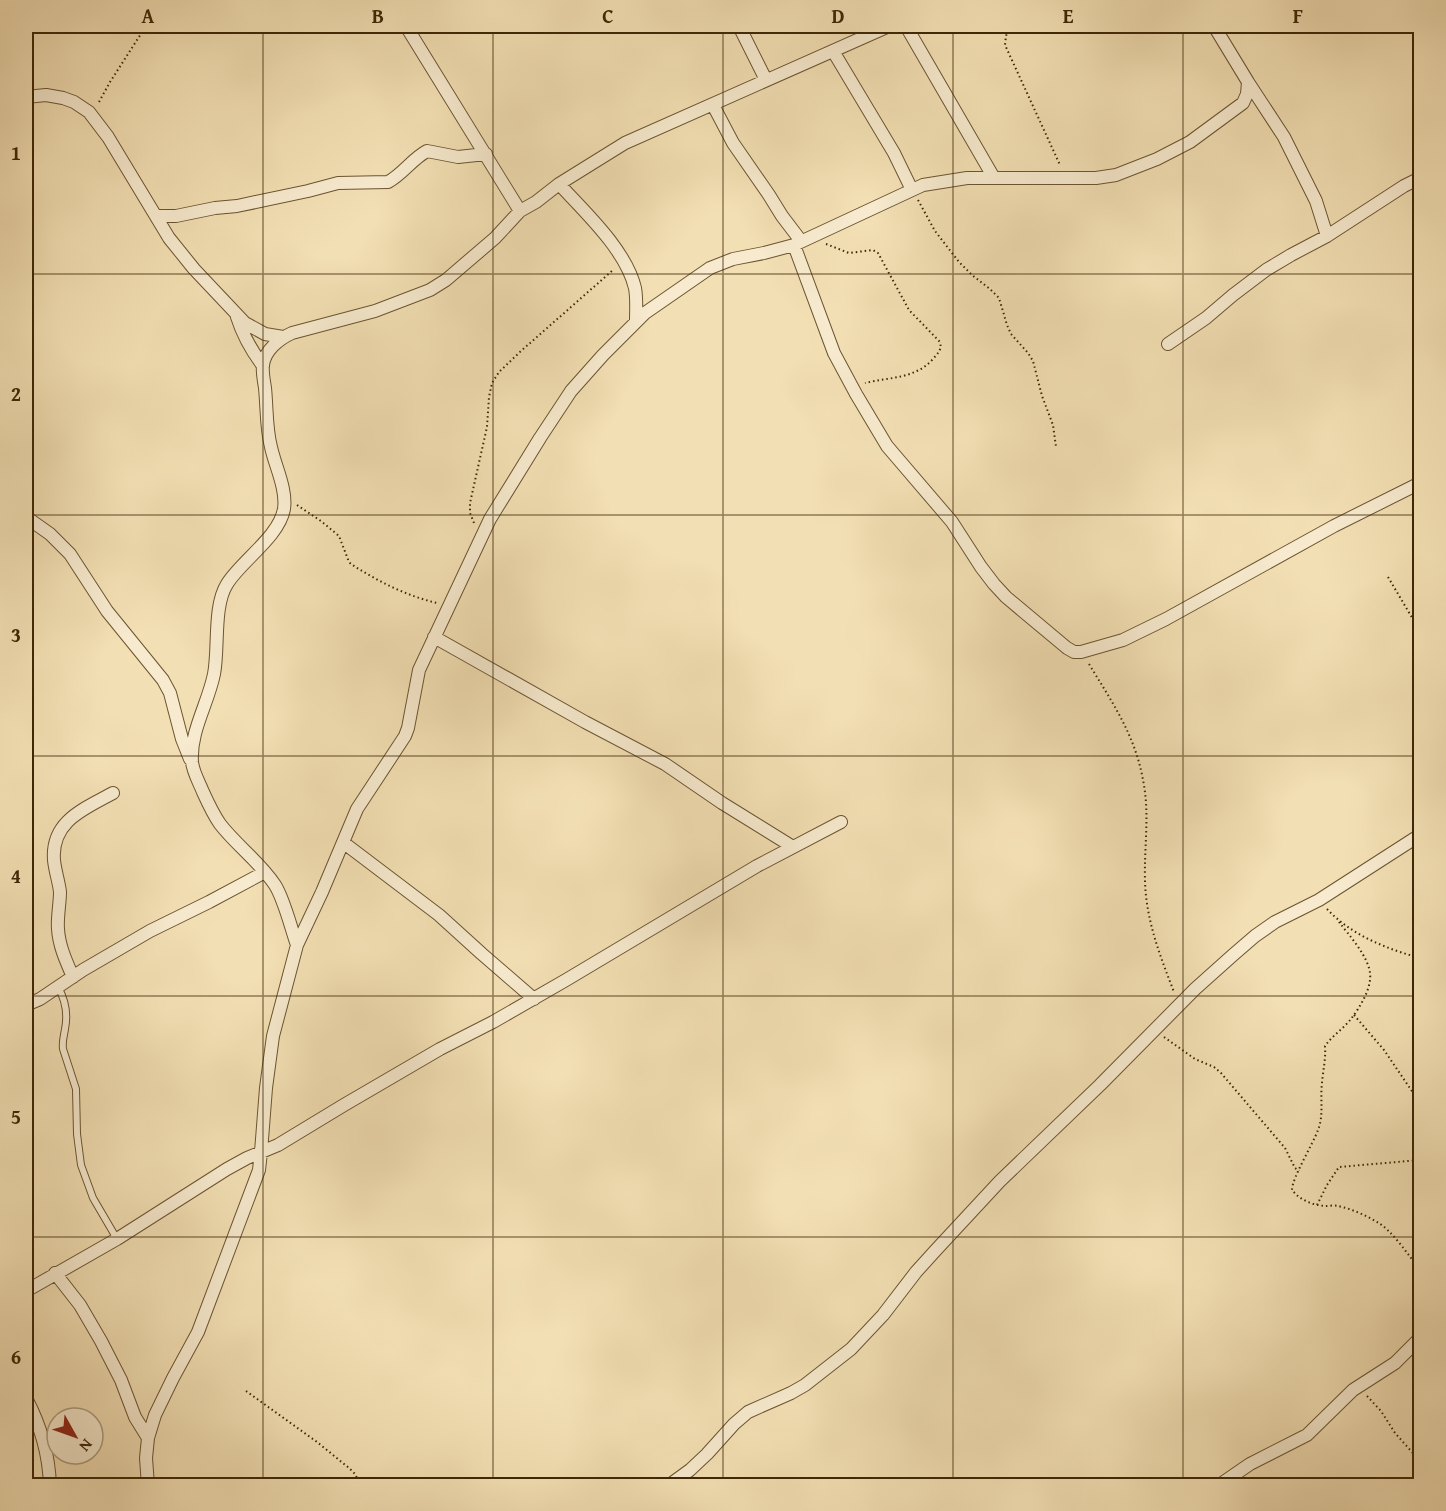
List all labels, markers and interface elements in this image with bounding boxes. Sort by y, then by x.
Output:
text: A [142,1,155,30]
text: B [372,1,384,30]
text: C [602,1,614,30]
text: D [831,1,845,30]
text: E [1063,1,1074,30]
text: F [1293,1,1303,30]
text: 1 [11,138,21,167]
text: 2 [11,379,21,408]
text: 3 [11,620,21,649]
text: 4 [11,861,21,890]
text: 5 [11,1102,21,1131]
text: 6 [11,1342,21,1371]
north arrow [45,1406,105,1466]
text: N [74,1434,99,1458]

